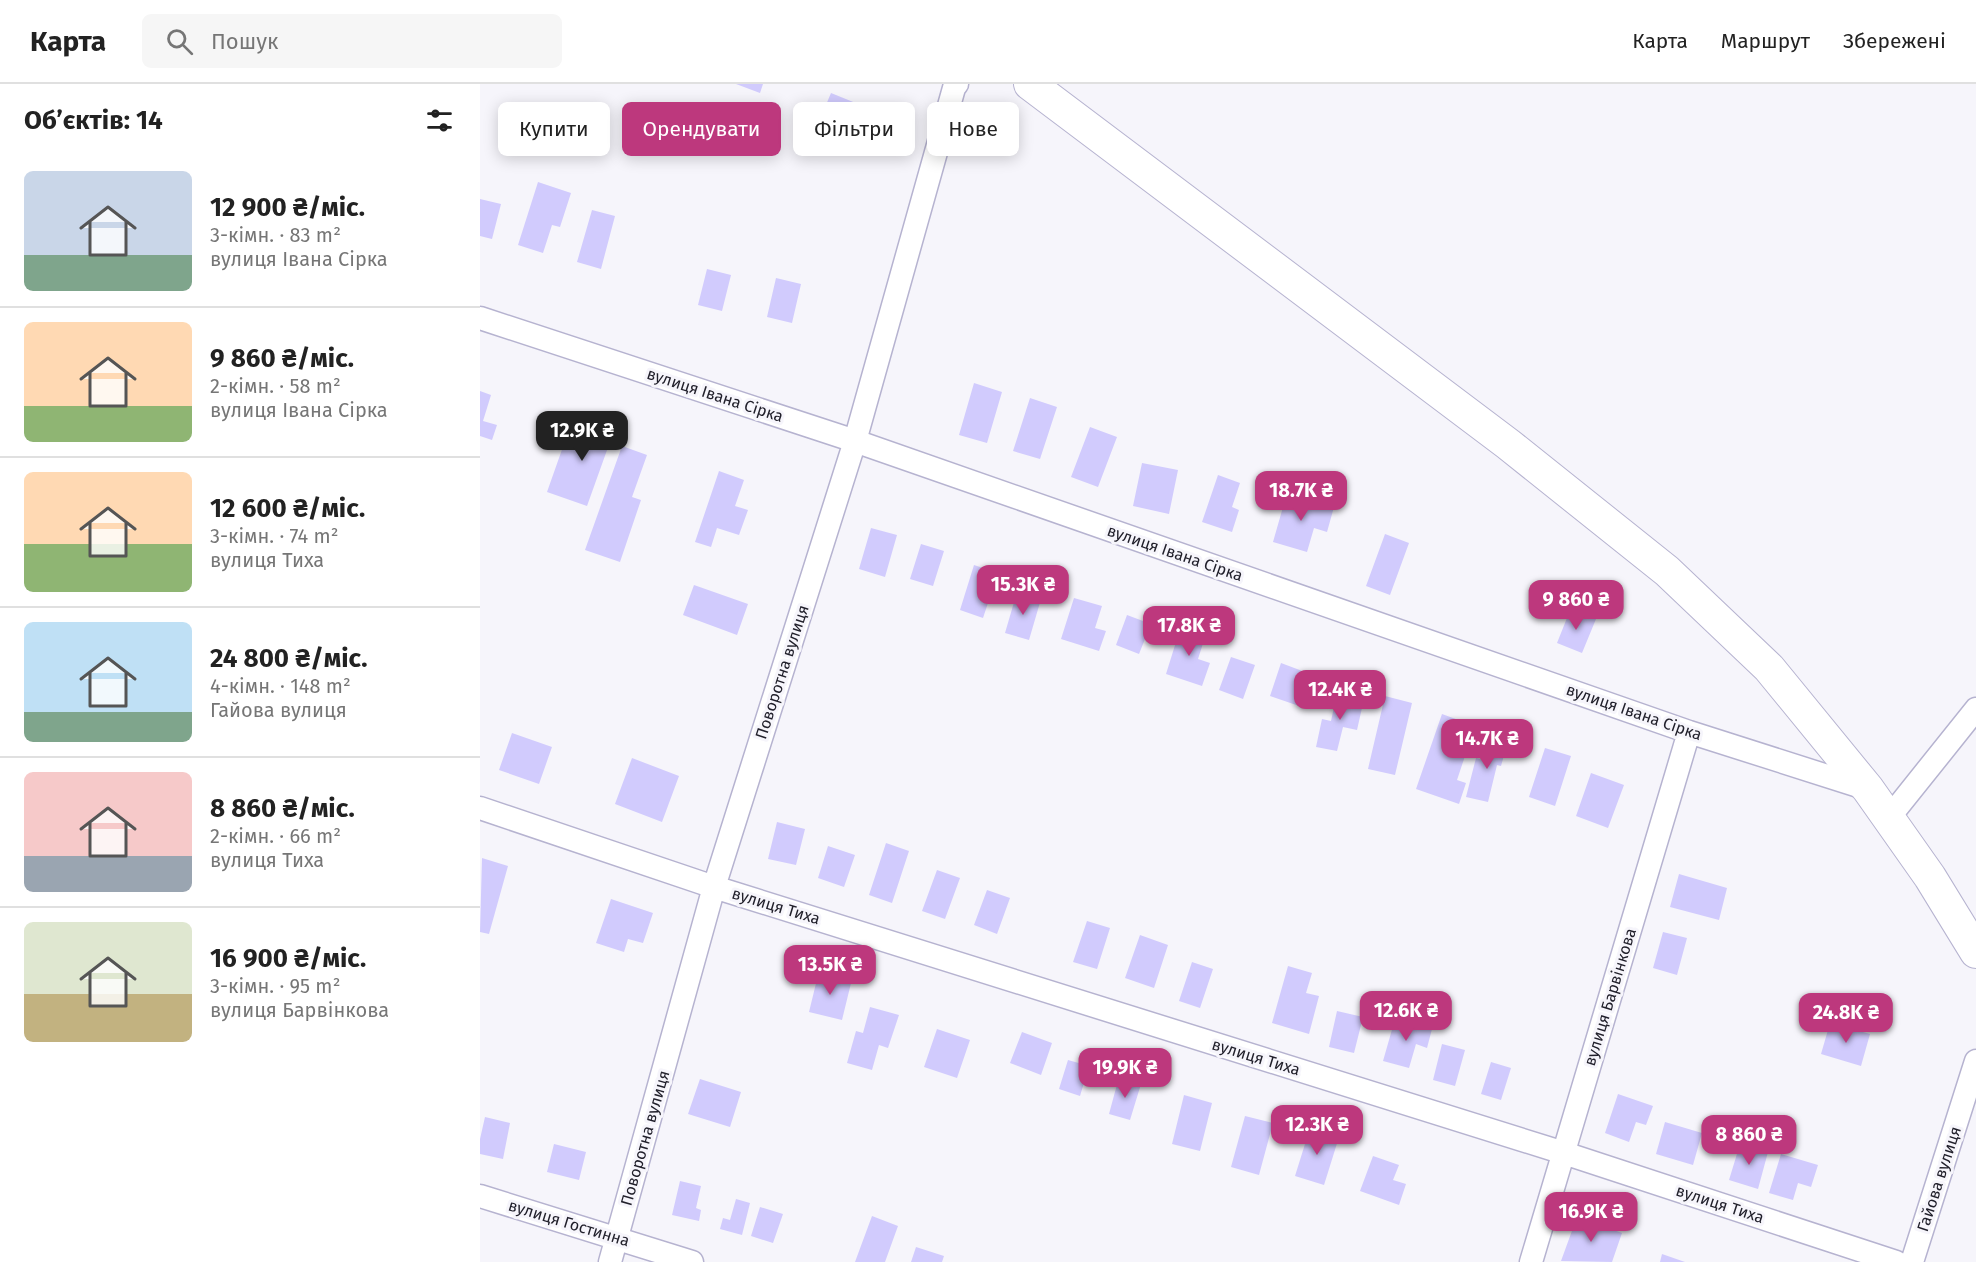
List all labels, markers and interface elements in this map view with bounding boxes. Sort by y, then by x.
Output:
search box [142,14,562,68]
text: Карта [30,25,106,58]
icon: search [163,25,196,58]
text: Пошук [211,28,278,55]
text: Карта [1632,28,1688,54]
text: Маршрут [1721,28,1810,54]
text: Збережені [1843,28,1946,54]
chip: Купити [498,102,610,156]
chip: Орендувати [622,102,781,156]
chip: Фільтри [793,102,915,156]
chip: Нове [927,102,1019,156]
icon: filters [423,104,456,137]
text: Об’єктів: 14 [24,105,163,136]
text: 12 900 ₴/міс. [210,192,365,223]
icon: home [72,195,144,267]
text: 3-кімн. · 83 m² [210,223,341,247]
text: вулиця Івана Сірка [210,247,388,271]
text: 9 860 ₴/міс. [210,343,354,374]
icon: home [72,346,144,418]
street label: вулиця Івана Сірка [644,364,786,426]
text: 2-кімн. · 58 m² [210,374,341,398]
text: вулиця Івана Сірка [210,398,388,422]
pin: 12.9K ₴ [527,411,637,462]
text: 12.9K ₴ [550,418,614,442]
pin: 18.7K ₴ [1246,471,1356,522]
text: 18.7K ₴ [1269,478,1333,502]
text: 12 600 ₴/міс. [210,493,365,524]
icon: home [72,496,144,568]
street label: вулиця Івана Сірка [1105,521,1245,585]
text: 3-кімн. · 74 m² [210,524,339,548]
text: вулиця Тиха [210,548,324,572]
pin: 15.3K ₴ [968,565,1078,616]
text: 15.3K ₴ [991,572,1055,596]
pin: 9 860 ₴ [1521,580,1631,631]
text: 9 860 ₴ [1543,587,1609,611]
street label: Поворотна вулиця [751,602,813,742]
pin: 17.8K ₴ [1134,606,1244,657]
text: 17.8K ₴ [1157,613,1221,637]
text: 24 800 ₴/міс. [210,643,367,674]
icon: home [72,646,144,718]
pin: 12.4K ₴ [1285,670,1395,721]
text: 4-кімн. · 148 m² [210,674,351,698]
text: 12.4K ₴ [1308,677,1372,701]
street label: вулиця Івана Сірка [1564,680,1704,744]
text: Гайова вулиця [210,698,347,722]
pin: 14.7K ₴ [1432,719,1542,770]
text: 14.7K ₴ [1455,726,1519,750]
text: 8 860 ₴/міс. [210,793,355,824]
icon: home [72,796,144,868]
text: 2-кімн. · 66 m² [210,824,341,848]
text: вулиця Тиха [210,848,324,872]
street label: вулиця Тиха [730,884,822,928]
street label: вулиця Барвінкова [1580,926,1640,1068]
text: 16 900 ₴/міс. [210,943,366,974]
pin: 13.5K ₴ [775,945,885,996]
icon: home [72,946,144,1018]
text: 13.5K ₴ [798,952,862,976]
text: 3-кімн. · 95 m² [210,974,340,998]
pin: 12.6K ₴ [1351,991,1461,1042]
pin: 24.8K ₴ [1791,993,1901,1044]
text: вулиця Барвінкова [210,998,389,1022]
text: 12.6K ₴ [1374,998,1438,1022]
text: 24.8K ₴ [1813,1000,1879,1024]
street label: вулиця Тиха [1210,1035,1302,1079]
pin: 19.9K ₴ [1070,1048,1180,1099]
text: 19.9K ₴ [1093,1055,1157,1079]
street label: Поворотна вулиця [617,1068,673,1208]
pin: 12.3K ₴ [1262,1105,1372,1156]
text: 12.3K ₴ [1285,1112,1349,1136]
pin: 8 860 ₴ [1694,1115,1804,1166]
text: 8 860 ₴ [1715,1122,1783,1146]
street label: Гайова вулиця [1913,1124,1965,1234]
street label: вулиця Тиха [1674,1181,1766,1227]
pin: 16.9K ₴ [1536,1192,1646,1243]
street label: вулиця Гостинна [506,1196,632,1250]
text: 16.9K ₴ [1558,1199,1624,1223]

